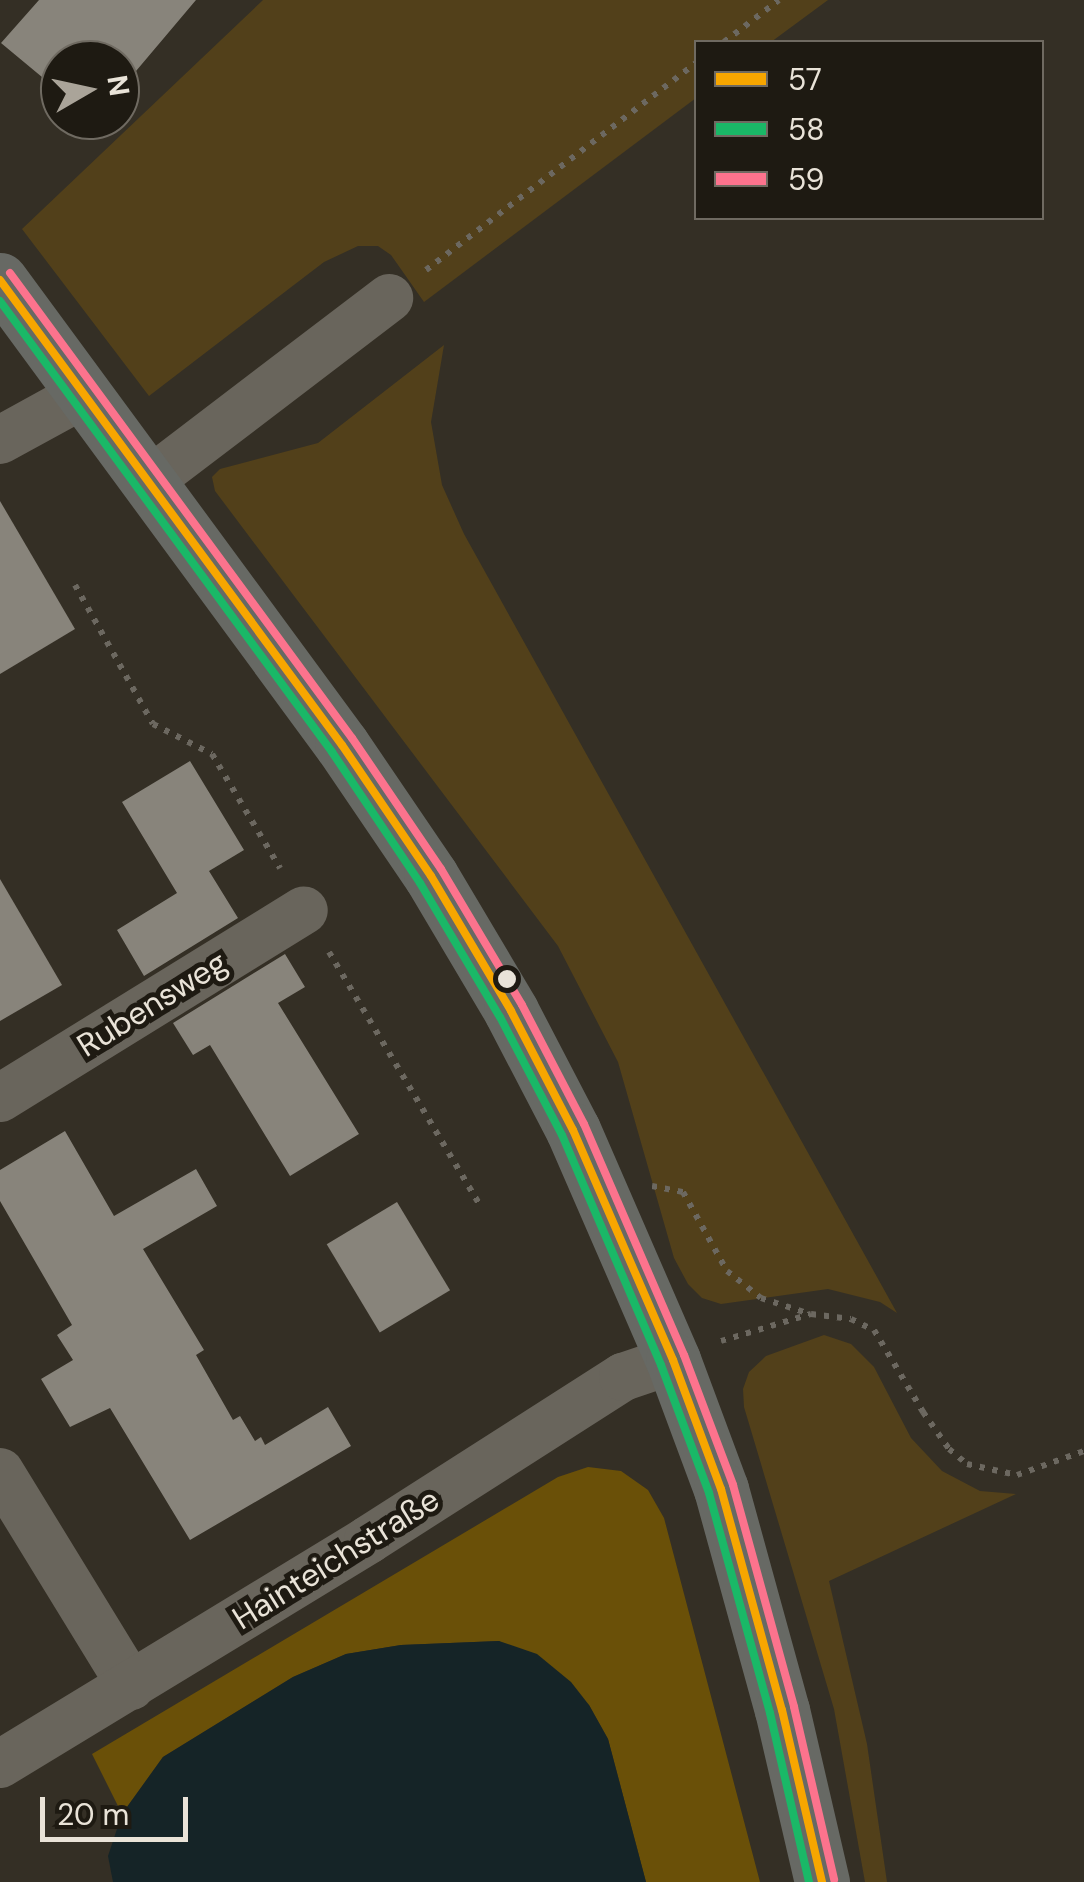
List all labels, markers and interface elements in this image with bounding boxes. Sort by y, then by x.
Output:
north arrow [40,40,140,140]
legend [694,40,1044,220]
text: 57 [788,60,822,99]
text: N [98,73,138,99]
text: 58 [788,110,825,149]
text: 59 [788,160,824,199]
street label: Rubensweg [70,943,234,1065]
unlabelled marker [497,969,517,989]
street label: Hainteichstraße [226,1480,446,1638]
scale bar [45,1777,192,1839]
text: 20 m [57,1795,129,1834]

